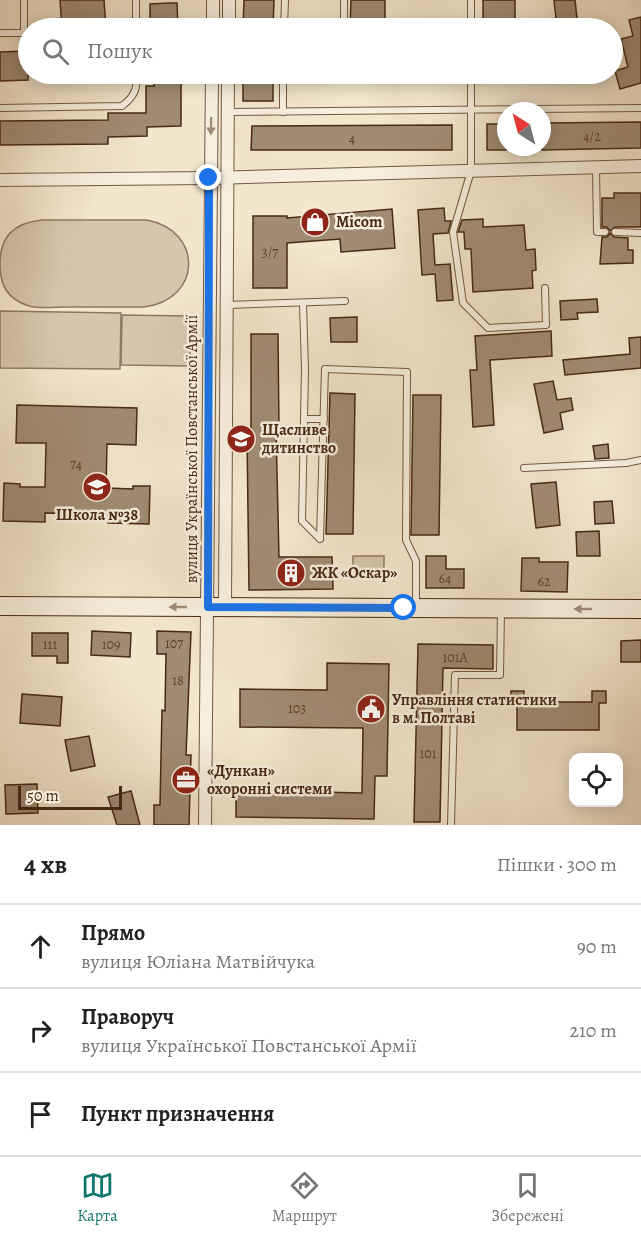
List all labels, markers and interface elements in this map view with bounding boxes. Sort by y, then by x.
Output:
search box [18,18,623,84]
icon: search [39,35,72,68]
text: Пошук [87,36,153,66]
north arrow [497,102,551,156]
one-way arrow [206,116,215,135]
house number: 4/2 [583,127,601,146]
house number: 4 [349,129,355,148]
route end [195,164,221,190]
shop icon: Micom [299,206,331,238]
place label: Micom [336,211,383,233]
house number: 3/7 [262,243,278,262]
street label: вулиця Української Повстанської Армії [181,314,203,583]
place label: Щасливе дитинство [261,419,336,459]
school or university icon: Щасливе дитинство [225,423,257,455]
house number: 74 [70,455,82,474]
school or university icon: Школа №38 [81,471,113,503]
place label: Школа №38 [56,504,138,526]
building icon: ЖК «Оскар» [275,557,307,589]
place label: ЖК «Оскар» [312,562,397,584]
house number: 64 [439,569,451,588]
house number: 62 [537,572,551,591]
route start [390,594,416,620]
one-way arrow [168,602,187,612]
one-way arrow [573,604,592,614]
house number: 107 [165,634,183,653]
house number: 111 [43,635,57,654]
house number: 109 [102,635,120,654]
house number: 101А [442,648,468,667]
house number: 18 [172,671,184,690]
place label: Управління статистики в м. Полтаві [392,689,557,729]
public building icon: Управління статистики в м. Полтаві [355,693,387,725]
house number: 103 [288,699,306,718]
house number: 101 [419,744,437,763]
map controls [569,753,623,807]
button: locate [569,753,623,807]
place label: «Дункан» охоронні системи [207,760,332,800]
office icon: «Дункан» охоронні системи [170,764,202,796]
scale bar [18,783,122,810]
text: 50 m [27,785,59,807]
text: 4 хв [24,847,67,882]
text: Пішки · 300 m [497,851,617,878]
text: Прямо [81,918,145,948]
icon: ahead [24,930,57,963]
text: 90 m [577,933,617,960]
text: вулиця Юліана Матвійчука [81,948,315,975]
text: Праворуч [81,1002,174,1032]
icon: right [24,1014,57,1047]
text: 210 m [569,1017,617,1044]
text: вулиця Української Повстанської Армії [81,1032,417,1059]
icon: arrive [24,1098,57,1131]
text: Пункт призначення [81,1099,274,1129]
tab: Карта [77,1169,118,1227]
tab: Маршрут [272,1169,337,1227]
tab: Збережені [491,1169,564,1227]

